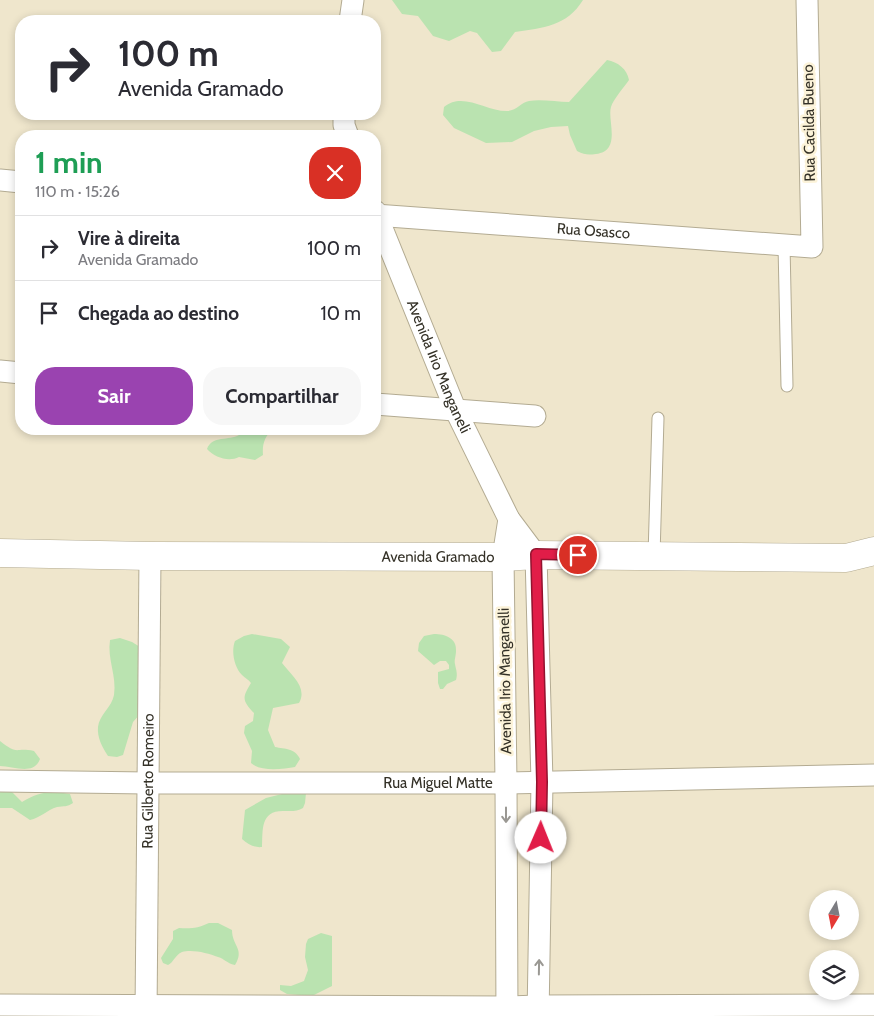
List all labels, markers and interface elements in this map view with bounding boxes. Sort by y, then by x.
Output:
text: 100 m [118,32,219,75]
icon: right [35,35,100,100]
street label: Rua Cacilda Bueno [799,64,819,182]
text: Avenida Gramado [118,75,284,102]
text: 1 min [35,144,103,181]
button: close [309,147,361,199]
text: 110 m · 15:26 [35,182,120,201]
street label: Rua Osasco [556,219,631,243]
text: Vire à direita [78,227,180,250]
icon: right [35,234,63,262]
text: 100 m [307,237,361,260]
text: Avenida Gramado [78,250,198,269]
street label: Avenida Irio Manganeli [403,297,474,436]
icon: arrive [35,299,63,327]
text: Chegada ao destino [78,302,239,325]
text: 10 m [321,302,361,325]
button: Sair [35,367,193,425]
button: Compartilhar [203,367,361,425]
pin [557,534,599,576]
icon: arrive [564,541,592,569]
street label: Avenida Gramado [381,548,494,566]
street label: Avenida Irio Manganelli [495,608,515,754]
street label: Rua Gilberto Romeiro [138,713,158,849]
street label: Rua Miguel Matte [383,774,493,792]
one-way arrow [501,806,511,823]
position arrow [514,811,566,863]
north arrow [809,890,859,940]
map controls [809,890,859,1000]
button: layers [809,950,859,1000]
one-way arrow [534,960,544,976]

